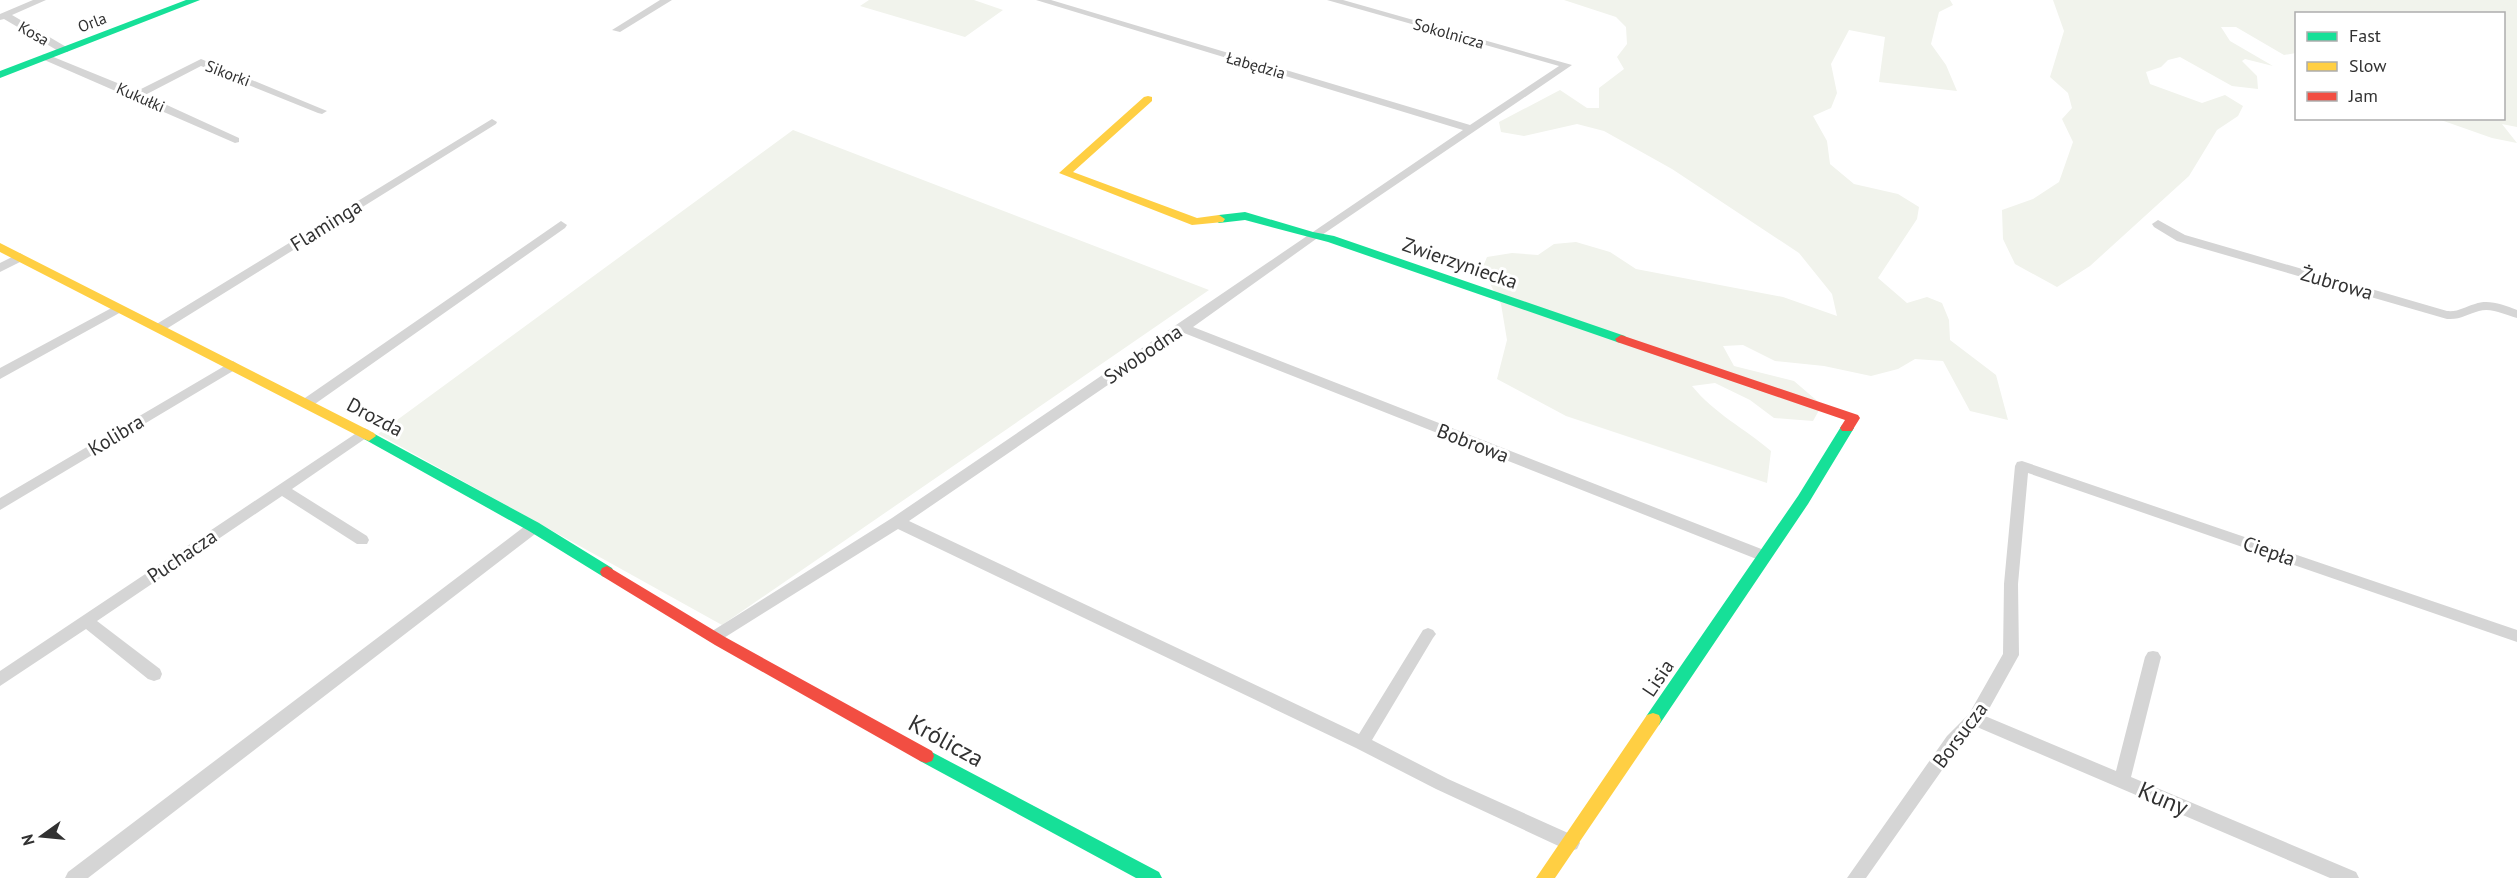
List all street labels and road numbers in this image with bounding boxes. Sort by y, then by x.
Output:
street label: Orla [75,7,109,37]
street label: Sokolnicza [1411,13,1487,53]
street label: Kosa [15,16,53,50]
street label: Łabędzia [1224,47,1288,83]
street label: Sikorki [203,55,253,91]
street label: Kukułki [114,78,168,116]
street label: Flaminga [285,193,367,257]
street label: Zwierzyniecka [1399,231,1521,295]
street label: Żubrowa [2298,260,2376,306]
street label: Swobodna [1099,318,1187,390]
street label: Drozda [342,391,408,443]
street label: Kolibra [83,408,149,462]
street label: Bobrowa [1433,417,1513,469]
street label: Puchacza [142,523,222,589]
street label: Ciepła [2239,530,2299,572]
street label: Lisia [1636,654,1680,702]
street label: Borsucza [1927,697,1993,773]
street label: Królicza [903,707,989,774]
street label: Kuny [2134,774,2193,823]

